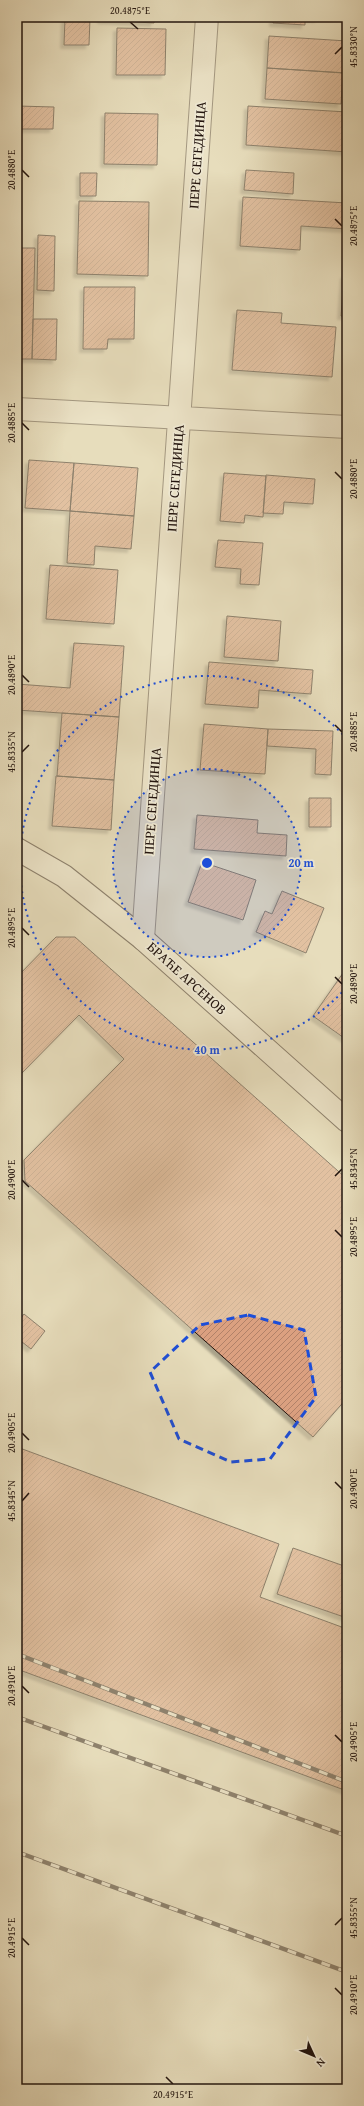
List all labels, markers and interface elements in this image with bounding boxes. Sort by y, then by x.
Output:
text: 20.4875°E [110,3,150,18]
text: 45.8330°N [346,26,361,68]
street label: ПЕРЕ СЕГЕДИНЦА [183,100,211,209]
text: 20.4880°E [4,150,19,190]
text: 20.4875°E [346,206,361,246]
text: 20.4885°E [4,403,19,443]
street label: ПЕРЕ СЕГЕДИНЦА [161,423,189,532]
text: 20.4880°E [346,459,361,499]
text: 20.4890°E [4,655,19,695]
text: 20.4885°E [346,712,361,752]
text: 45.8335°N [4,731,19,773]
street label: ПЕРЕ СЕГЕДИНЦА [138,746,166,855]
text: 20 m [288,854,314,871]
centre of rings [200,856,214,870]
text: 20.4895°E [4,908,19,948]
street label: БРАЋЕ АРСЕНОВ [143,937,231,1019]
text: 20.4890°E [346,964,361,1004]
text: 40 m [194,1041,220,1058]
text: 45.8345°N [346,1148,361,1190]
text: 20.4900°E [4,1160,19,1200]
text: 20.4895°E [346,1217,361,1257]
text: 20.4905°E [4,1413,19,1453]
text: 20.4900°E [346,1469,361,1509]
text: 45.8345°N [4,1480,19,1522]
text: 20.4910°E [4,1666,19,1706]
text: 20.4905°E [346,1722,361,1762]
text: 45.8355°N [346,1897,361,1939]
text: 20.4915°E [4,1918,19,1958]
text: 20.4910°E [346,1975,361,2015]
north arrow [294,2036,334,2076]
text: N [312,2055,330,2072]
text: 20.4915°E [153,2087,193,2102]

